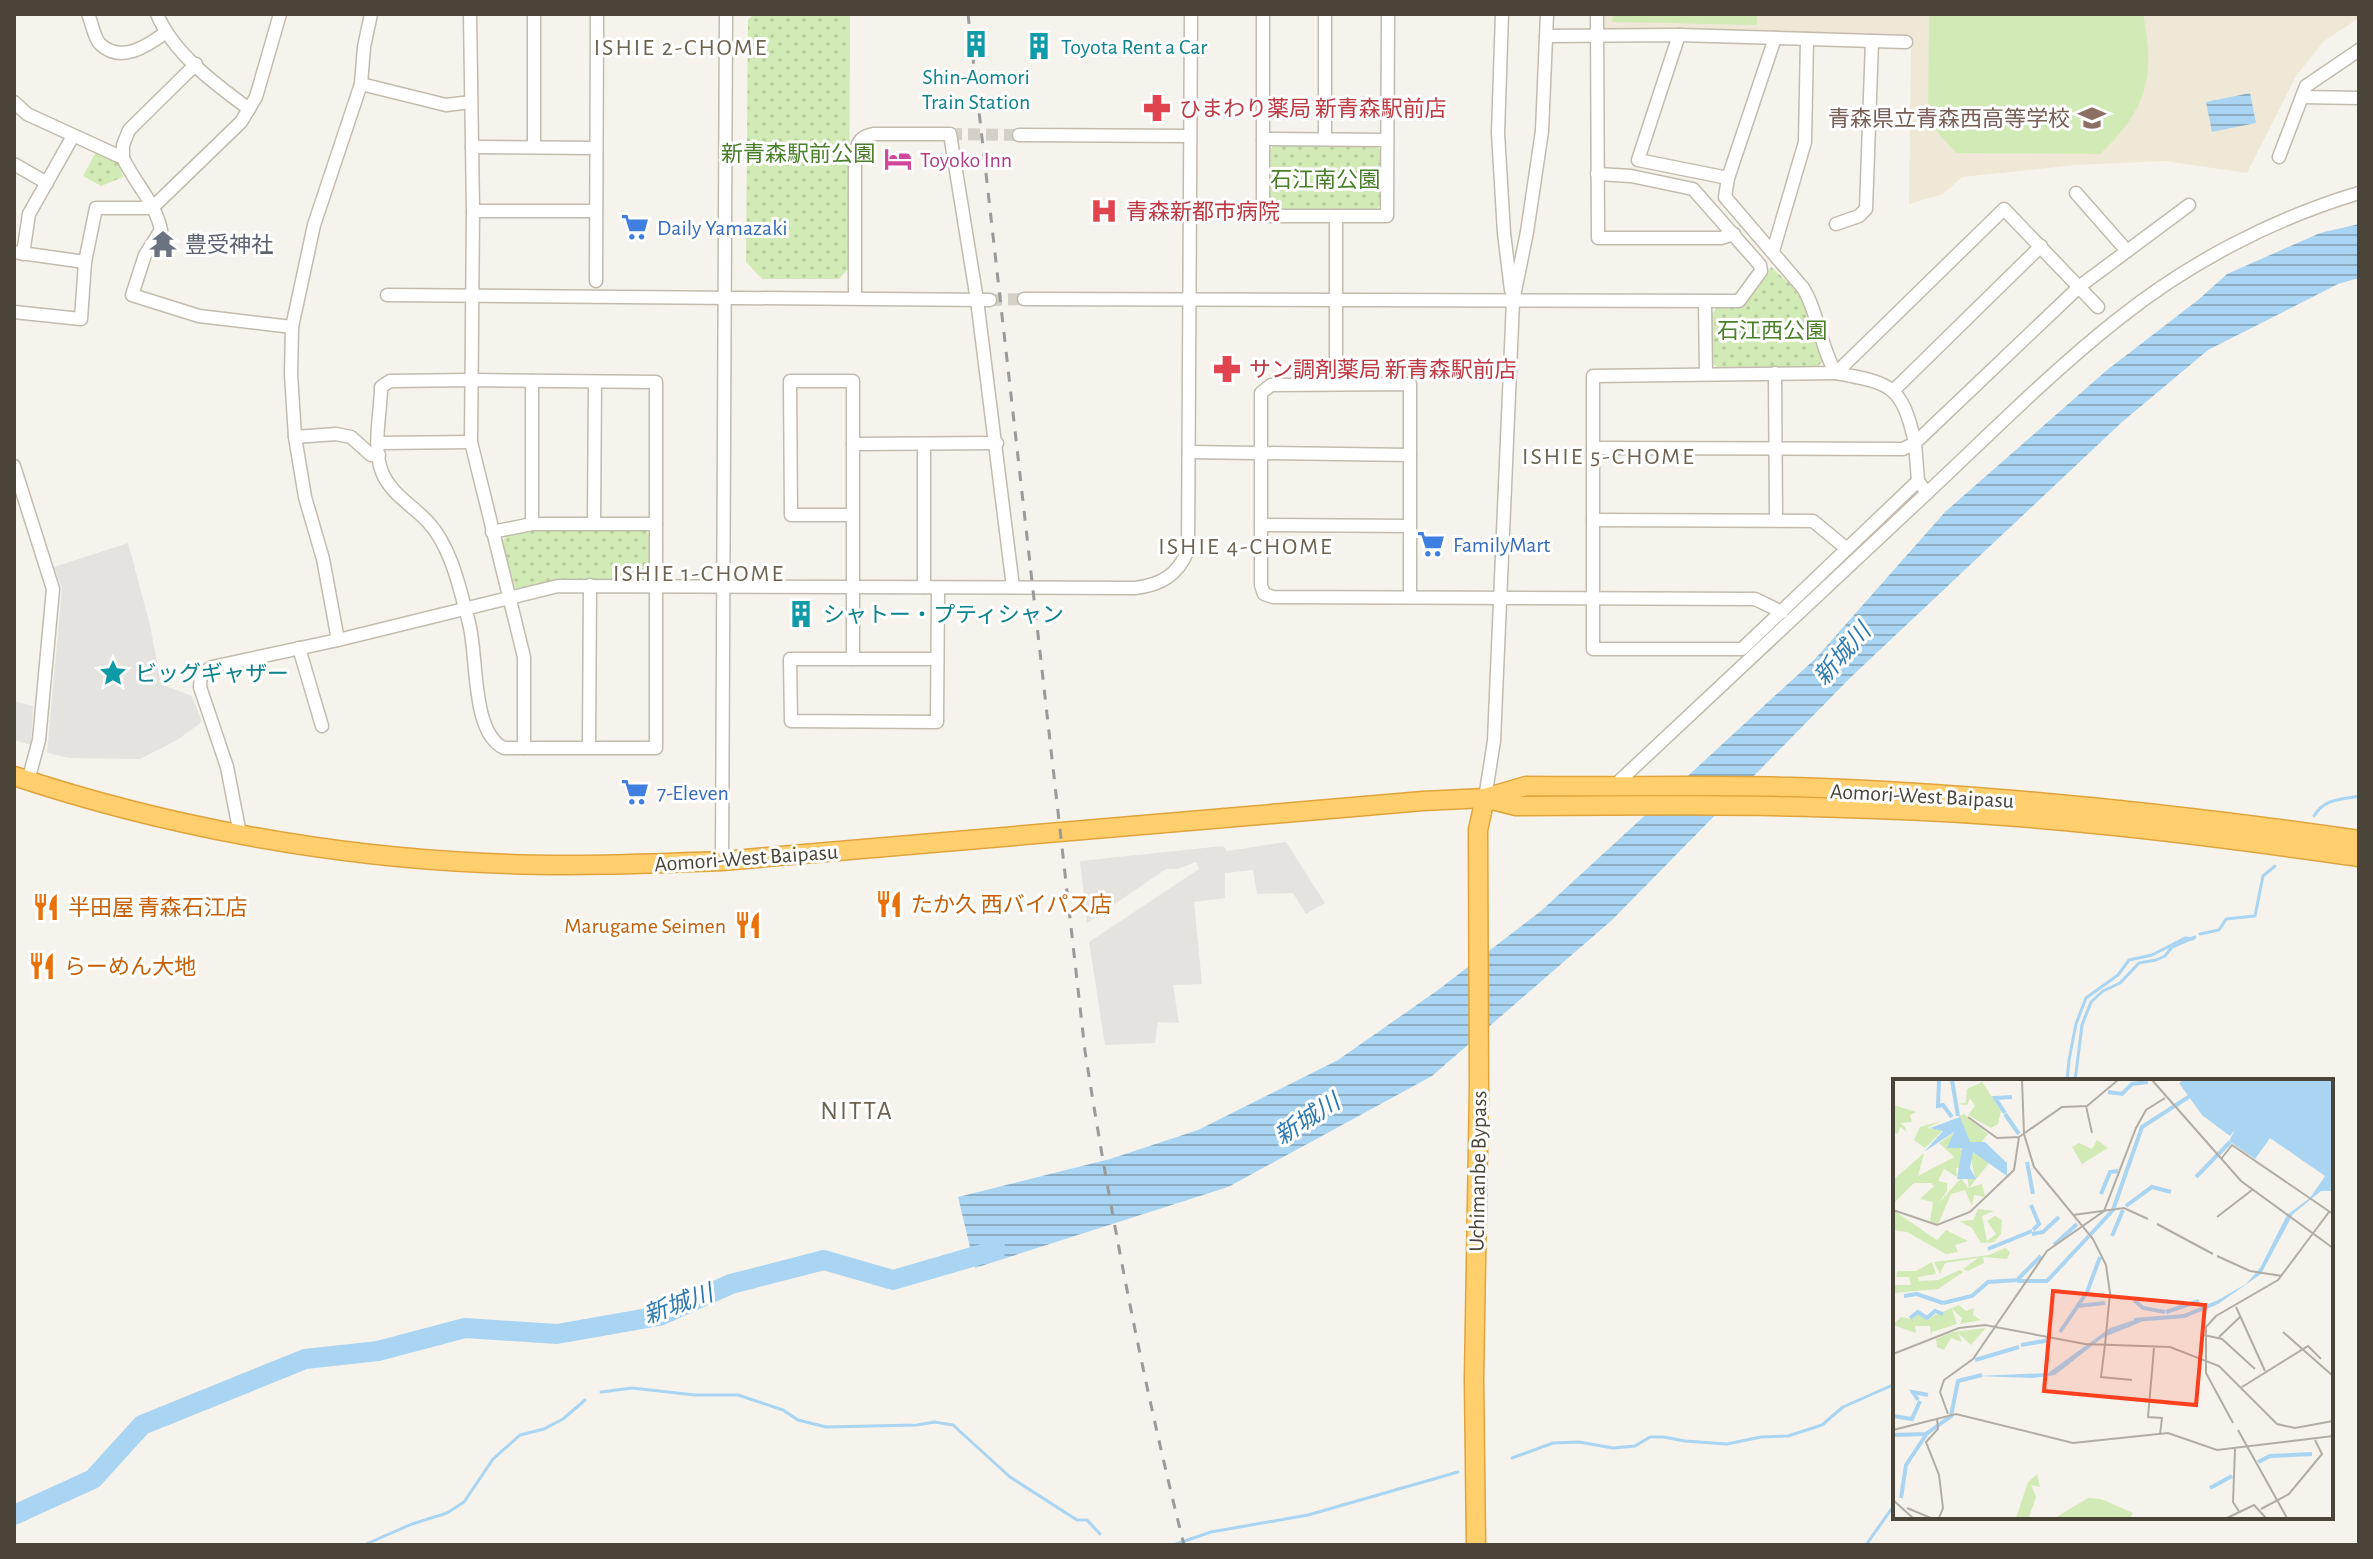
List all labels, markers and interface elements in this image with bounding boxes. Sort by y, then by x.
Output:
building icon: Shin-Aomori Train Station [961,29,991,59]
building icon: Toyota Rent a Car [1024,31,1054,61]
district label: ISHIE 2-CHOME [594,36,768,60]
place label: Toyota Rent a Car [1061,36,1207,58]
place label: Shin-Aomori Train Station [922,66,1030,113]
pharmacy icon: ひまわり薬局 新青森駅前店 [1142,93,1172,123]
place label: ひまわり薬局 新青森駅前店 [1179,97,1447,120]
school or university icon: 青森県立青森西高等学校 [2077,103,2107,133]
place label: 青森県立青森西高等学校 [1828,107,2070,130]
park label: 新青森駅前公園 [721,142,875,165]
hotel icon: Toyoko Inn [883,144,913,174]
place label: Toyoko Inn [920,149,1012,171]
park label: 石江南公園 [1270,168,1380,191]
hospital icon: 青森新都市病院 [1089,196,1119,226]
place label: 青森新都市病院 [1126,200,1280,223]
supermarket icon: Daily Yamazaki [620,212,650,242]
place label: Daily Yamazaki [657,217,788,239]
temple icon: 豊受神社 [148,229,178,259]
place label: 豊受神社 [185,233,273,256]
park label: 石江西公園 [1717,319,1827,342]
pharmacy icon: サン調剤薬局 新青森駅前店 [1212,354,1242,384]
place label: サン調剤薬局 新青森駅前店 [1249,358,1517,381]
district label: ISHIE 5-CHOME [1522,445,1696,469]
supermarket icon: FamilyMart [1416,529,1446,559]
place label: FamilyMart [1453,534,1550,556]
district label: ISHIE 4-CHOME [1158,535,1334,559]
district label: ISHIE 1-CHOME [613,562,785,586]
building icon: シャトー・プティシャン [786,599,816,629]
place label: シャトー・プティシャン [823,603,1064,626]
water label: 新城川 [1809,616,1877,690]
place icon: ビッグギャザー [98,658,128,688]
place label: ビッグギャザー [135,662,289,685]
supermarket icon: 7-Eleven [620,777,650,807]
street label: Aomori-West Baipasu [1829,780,2014,812]
place label: 7-Eleven [657,782,729,804]
street label: Aomori-West Baipasu [653,841,839,875]
restaurant icon: たか久 西バイパス店 [874,889,904,919]
restaurant icon: 半田屋 青森石江店 [31,892,61,922]
place label: たか久 西バイパス店 [911,893,1112,916]
place label: 半田屋 青森石江店 [68,896,248,919]
restaurant icon: Marugame Seimen [733,910,763,940]
place label: Marugame Seimen [564,915,726,937]
restaurant icon: らーめん大地 [27,951,57,981]
place label: らーめん大地 [64,955,196,978]
inset map [1893,1079,2333,1519]
water label: 新城川 [1270,1087,1347,1150]
street label: Uchimanbe Bypass [1466,1090,1490,1252]
district label: NITTA [820,1098,894,1124]
water label: 新城川 [640,1278,719,1329]

